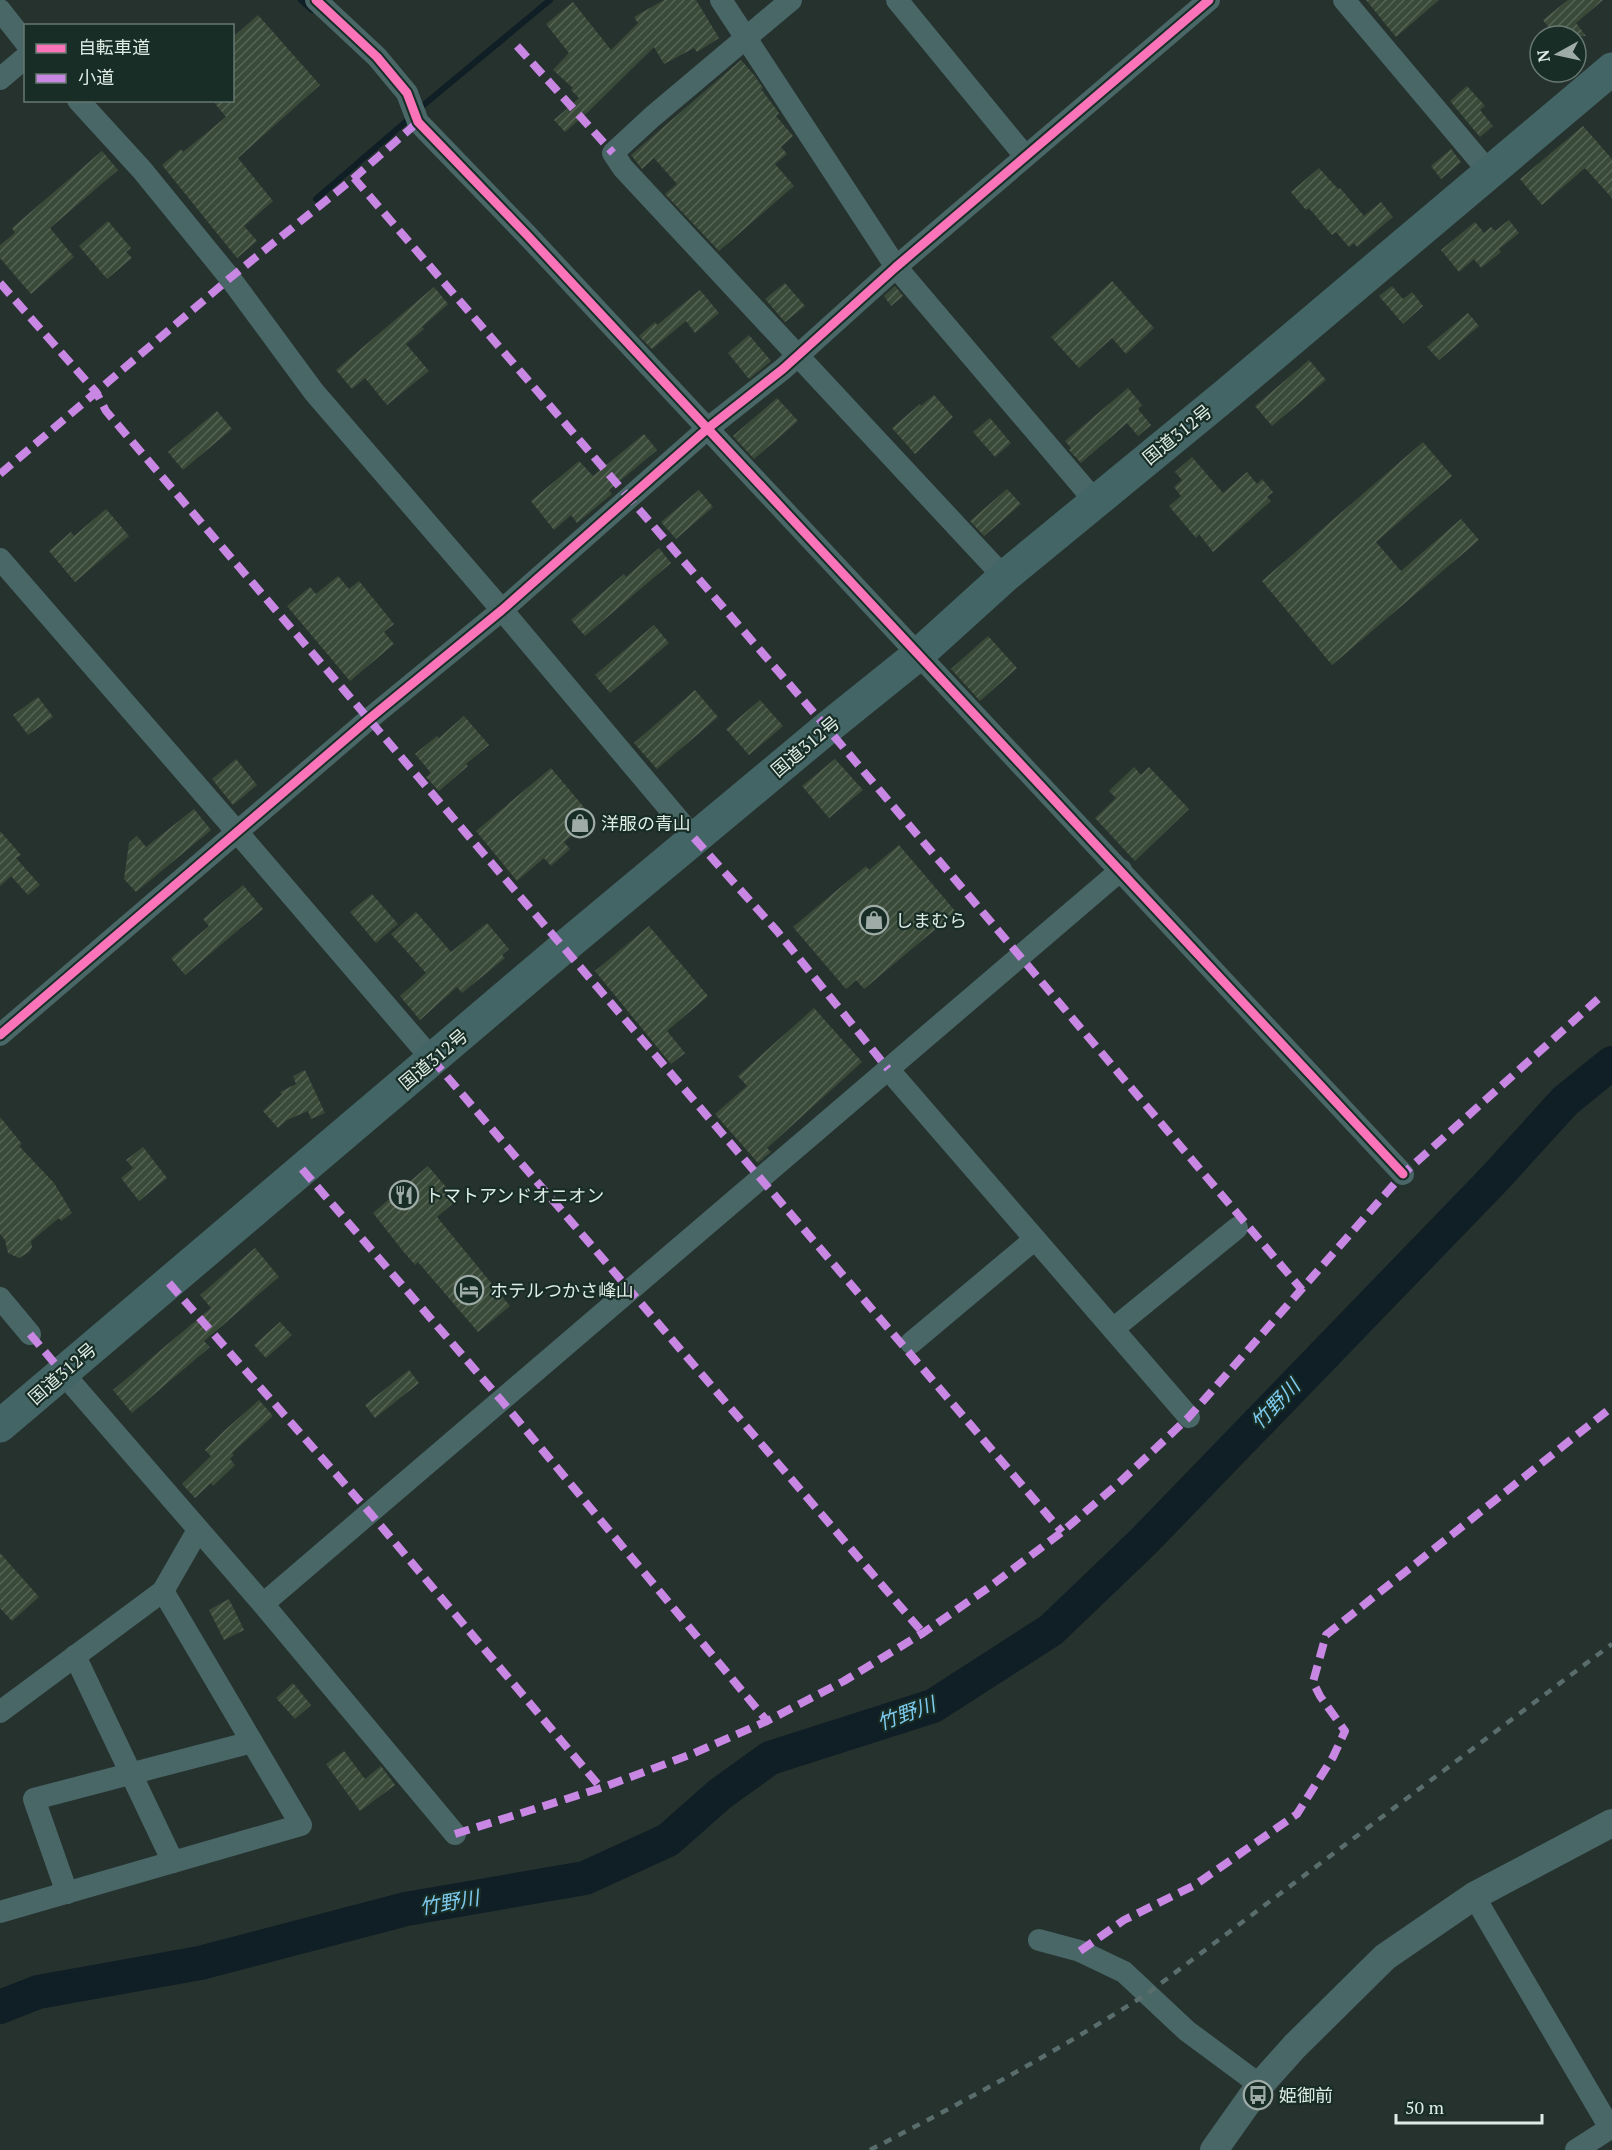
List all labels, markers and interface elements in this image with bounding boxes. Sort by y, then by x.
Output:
legend [24,24,234,102]
north arrow [1528,24,1588,84]
text: 自転車道 [78,35,150,59]
text: N [1531,49,1555,64]
text: 小道 [78,65,114,89]
street label: 国道312号 [1137,399,1217,469]
street label: 国道312号 [766,710,844,782]
shop icon: 洋服の青山 [564,807,596,839]
place label: 洋服の青山 [601,811,691,835]
shop icon: しまむら [858,904,890,936]
place label: しまむら [895,908,967,932]
street label: 国道312号 [394,1023,472,1095]
restaurant icon: トマトアンドオニオン [388,1179,420,1211]
place label: トマトアンドオニオン [425,1183,604,1207]
hotel icon: ホテルつかさ峰山 [453,1274,485,1306]
place label: ホテルつかさ峰山 [490,1278,634,1302]
street label: 国道312号 [23,1337,101,1409]
water label: 竹野川 [1244,1372,1307,1435]
water label: 竹野川 [873,1689,941,1736]
water label: 竹野川 [417,1883,483,1921]
bus stop icon: 姫御前 [1242,2079,1274,2111]
place label: 姫御前 [1279,2083,1333,2107]
scale bar [1396,2087,1542,2125]
text: 50 m [1405,2095,1445,2119]

